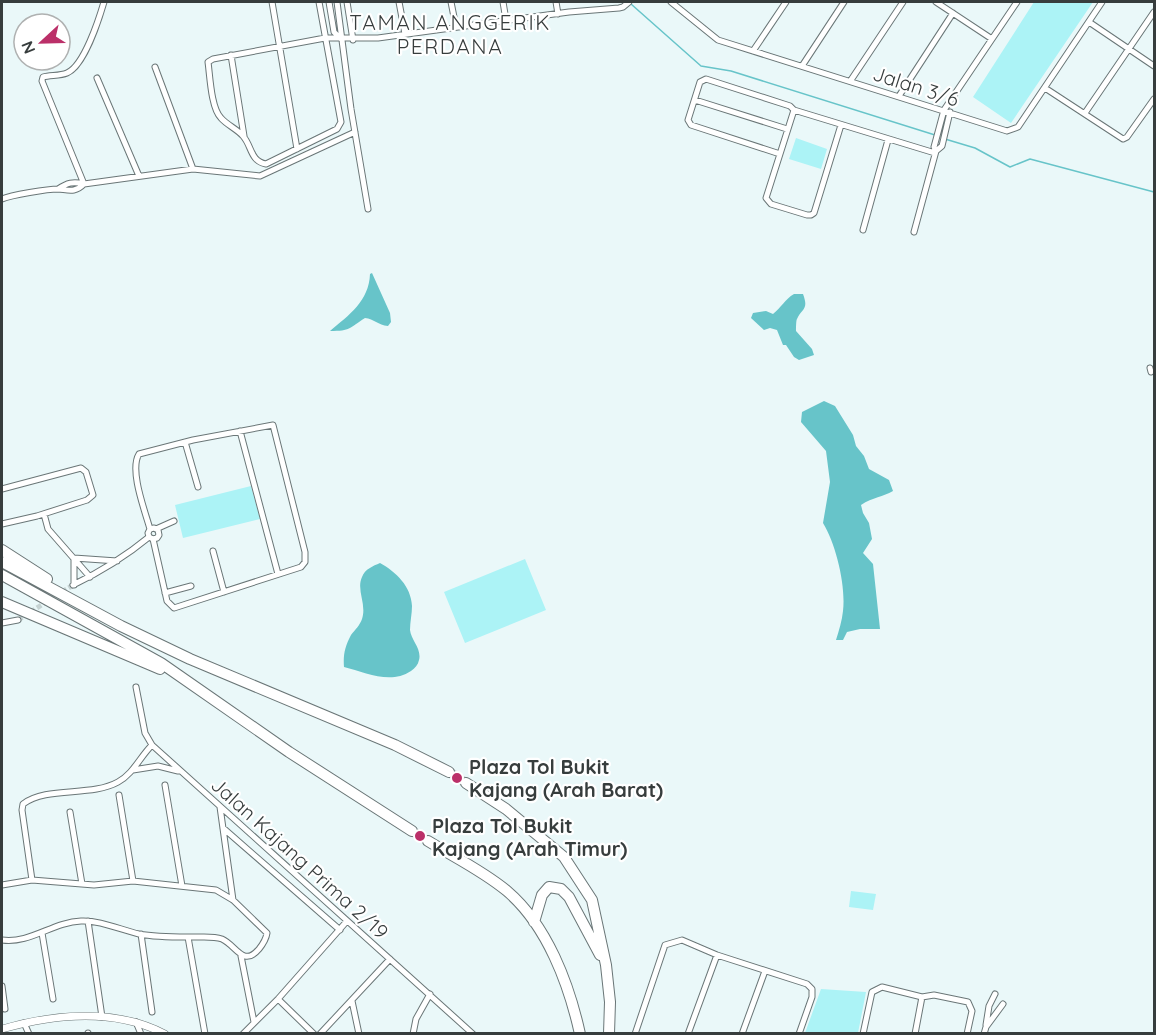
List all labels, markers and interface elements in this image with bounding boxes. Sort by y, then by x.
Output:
district label: TAMAN ANGGERIK PERDANA [349,9,551,59]
north arrow [12,12,72,72]
text: N [17,38,40,57]
street label: Jalan 3/6 [870,60,962,112]
place label: Plaza Tol Bukit Kajang (Arah Barat) [469,754,663,802]
marker: Plaza Tol Bukit Kajang (Arah Barat) [450,771,464,785]
street label: Jalan Kajang Prima 2/19 [206,772,394,944]
place label: Plaza Tol Bukit Kajang (Arah Timur) [432,813,627,861]
marker: Plaza Tol Bukit Kajang (Arah Timur) [413,829,427,843]

